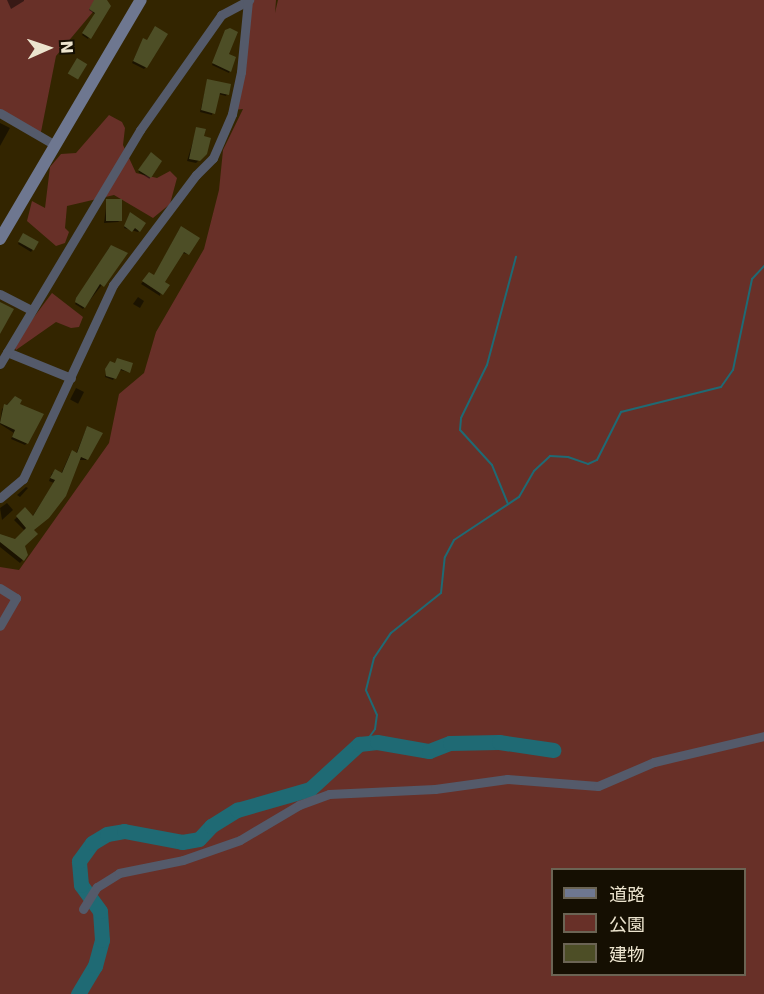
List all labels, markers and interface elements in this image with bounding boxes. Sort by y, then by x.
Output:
north arrow [18,18,78,78]
text: N [57,40,76,54]
legend [551,868,746,976]
text: 道路 [609,884,645,905]
text: 公園 [609,914,645,935]
text: 建物 [609,944,645,965]

